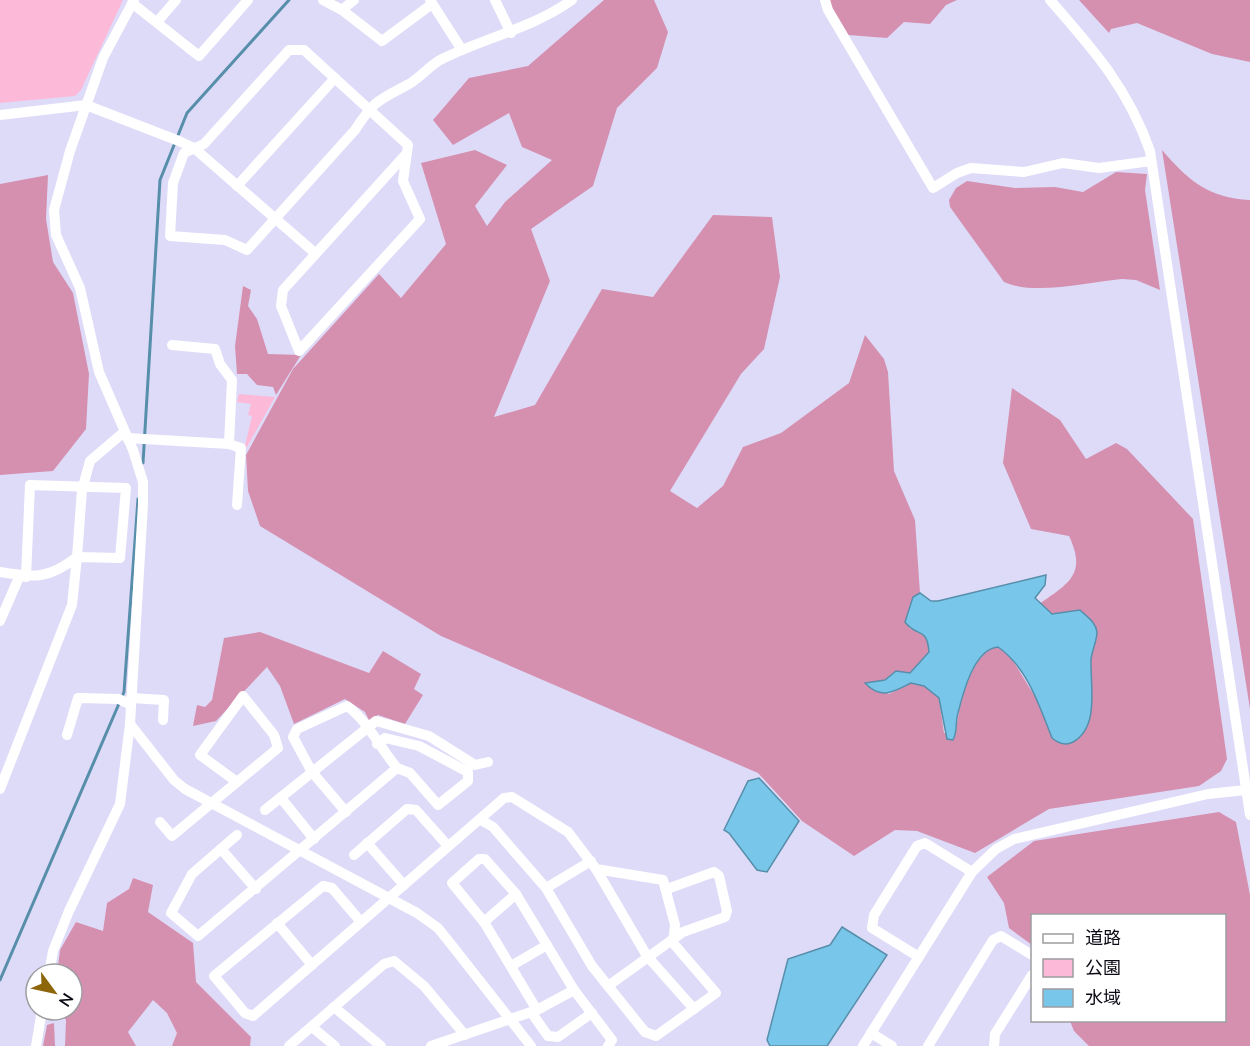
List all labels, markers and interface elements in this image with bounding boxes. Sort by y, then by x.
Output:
legend [1031,914,1226,1022]
text: 道路 [1085,926,1121,949]
text: 公園 [1085,956,1121,979]
north arrow [24,962,84,1022]
text: 水域 [1085,986,1121,1009]
text: N [55,990,78,1011]

